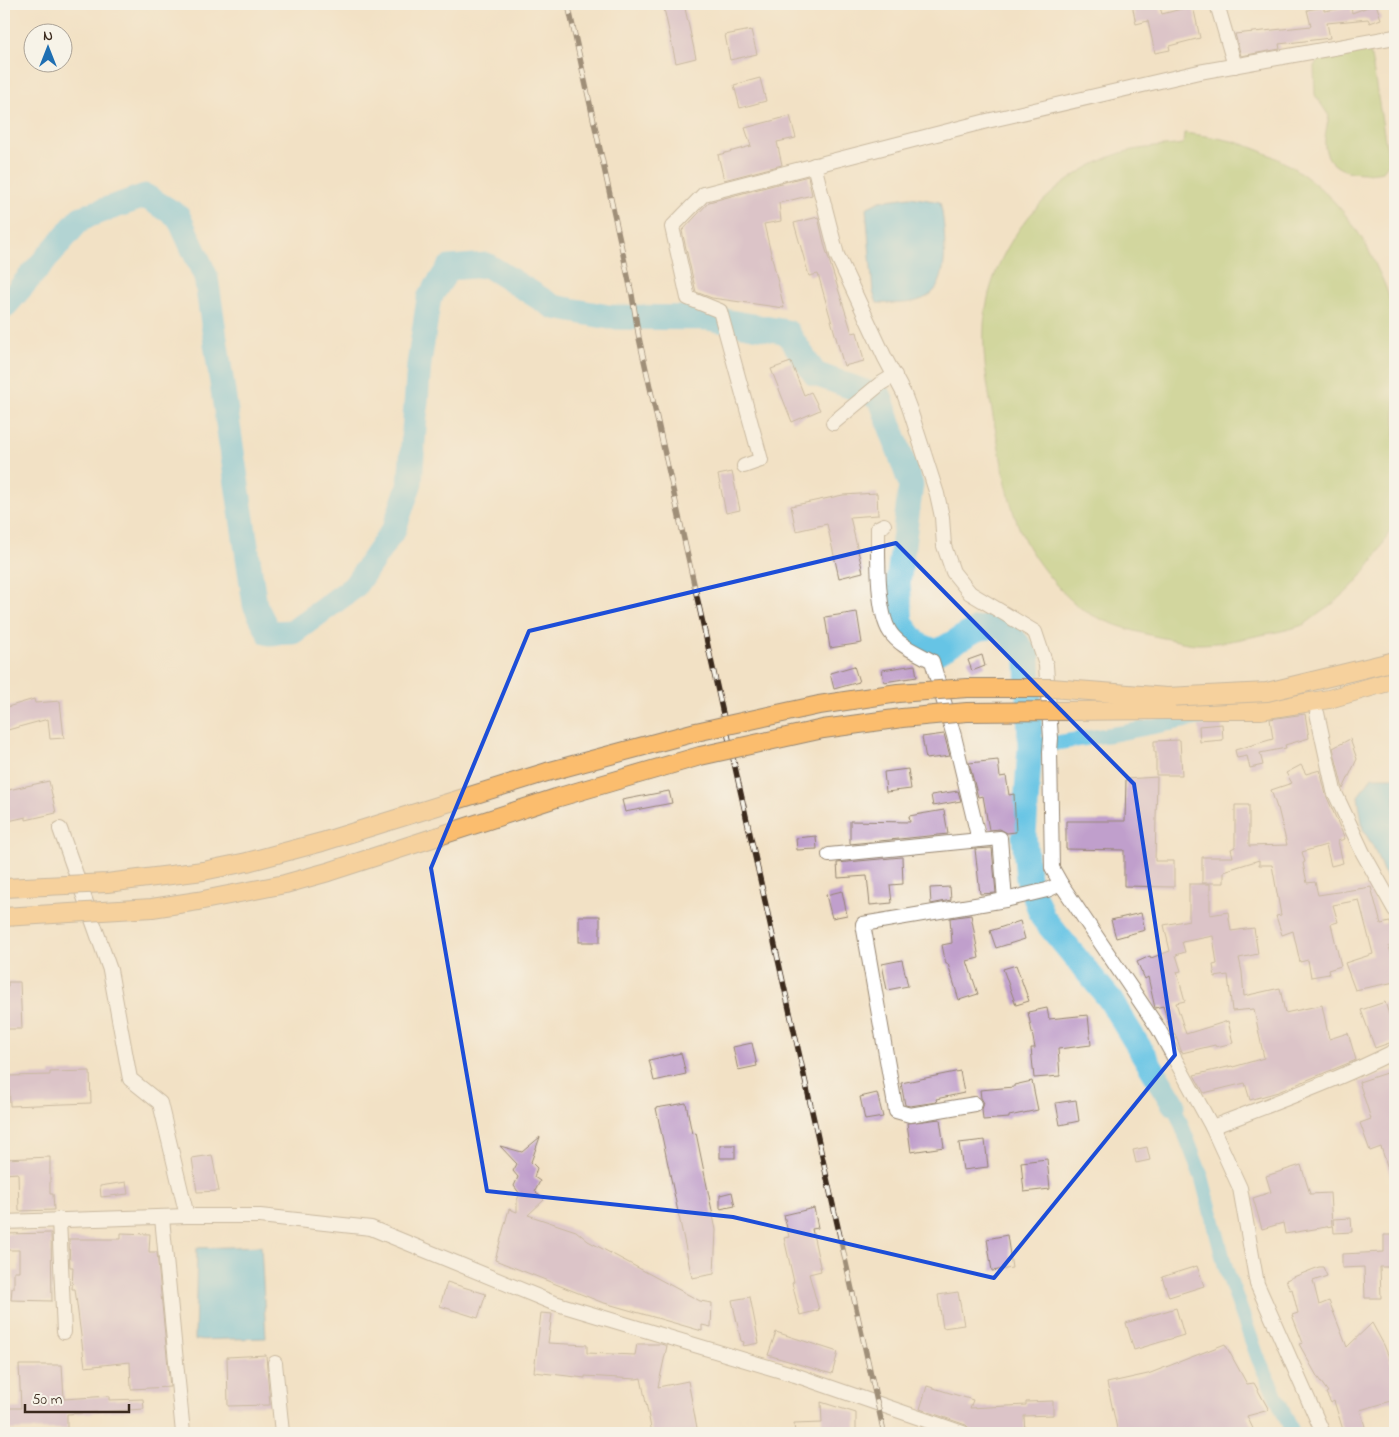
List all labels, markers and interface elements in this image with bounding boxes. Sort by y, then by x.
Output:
north arrow [22,22,72,72]
text: N [43,26,53,47]
scale bar [25,1382,129,1414]
text: 50 m [32,1389,63,1411]

